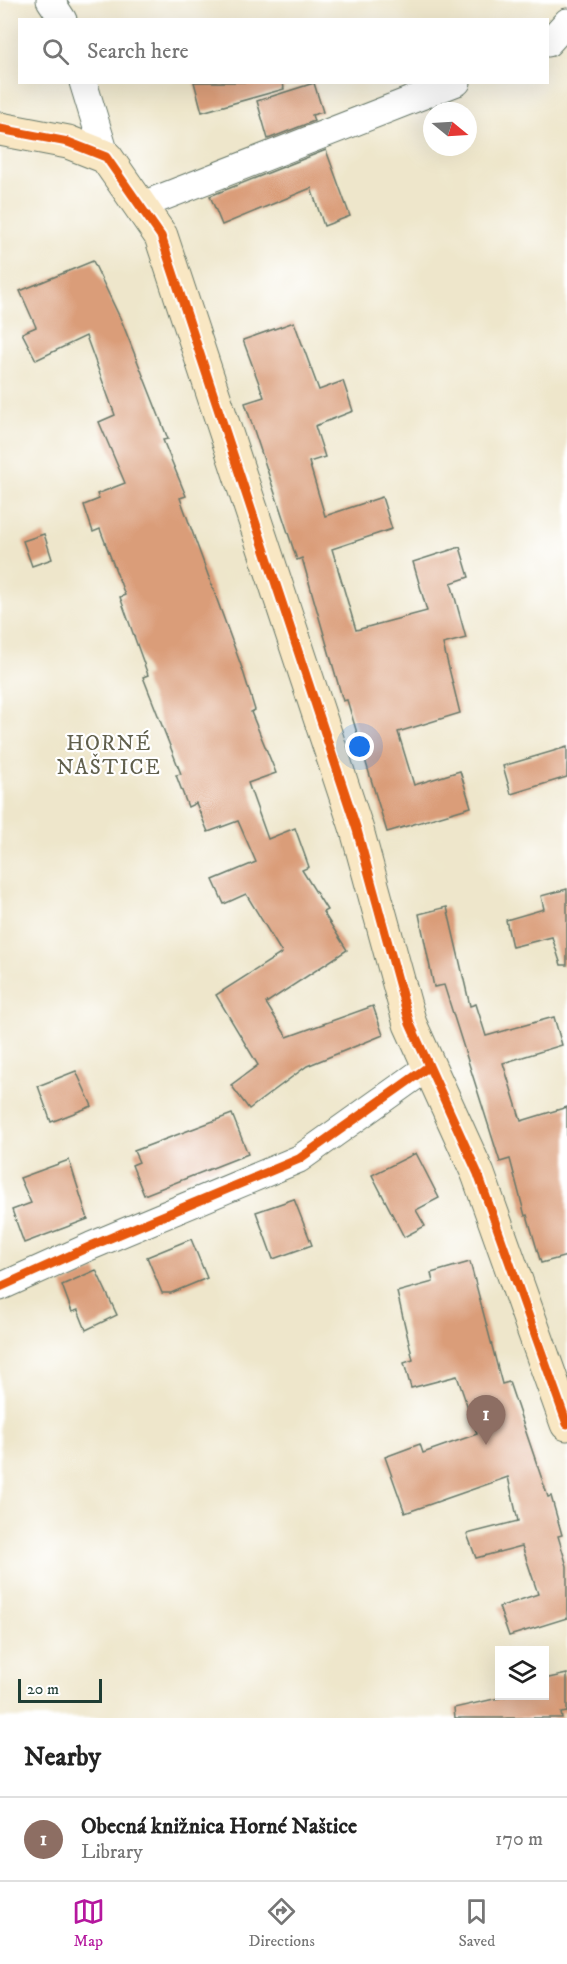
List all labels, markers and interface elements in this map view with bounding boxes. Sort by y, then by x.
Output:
search box [18,18,549,84]
icon: search [39,35,72,68]
text: Search here [87,38,189,65]
north arrow [423,102,477,156]
district label: HORNÉ NAŠTICE [57,730,161,781]
your location [345,732,374,761]
pin: 1 [466,1396,506,1445]
map controls [495,1646,549,1700]
button: layers [495,1646,549,1700]
scale bar [18,1676,102,1704]
text: 20 m [27,1679,59,1699]
text: Nearby [24,1741,101,1774]
text: Obecná knižnica Horné Naštice [81,1813,357,1840]
text: 1 [40,1827,47,1852]
text: 170 m [495,1827,543,1852]
text: Library [81,1840,143,1865]
tab: Map [72,1895,105,1951]
tab: Directions [248,1895,315,1951]
tab: Saved [458,1895,495,1951]

